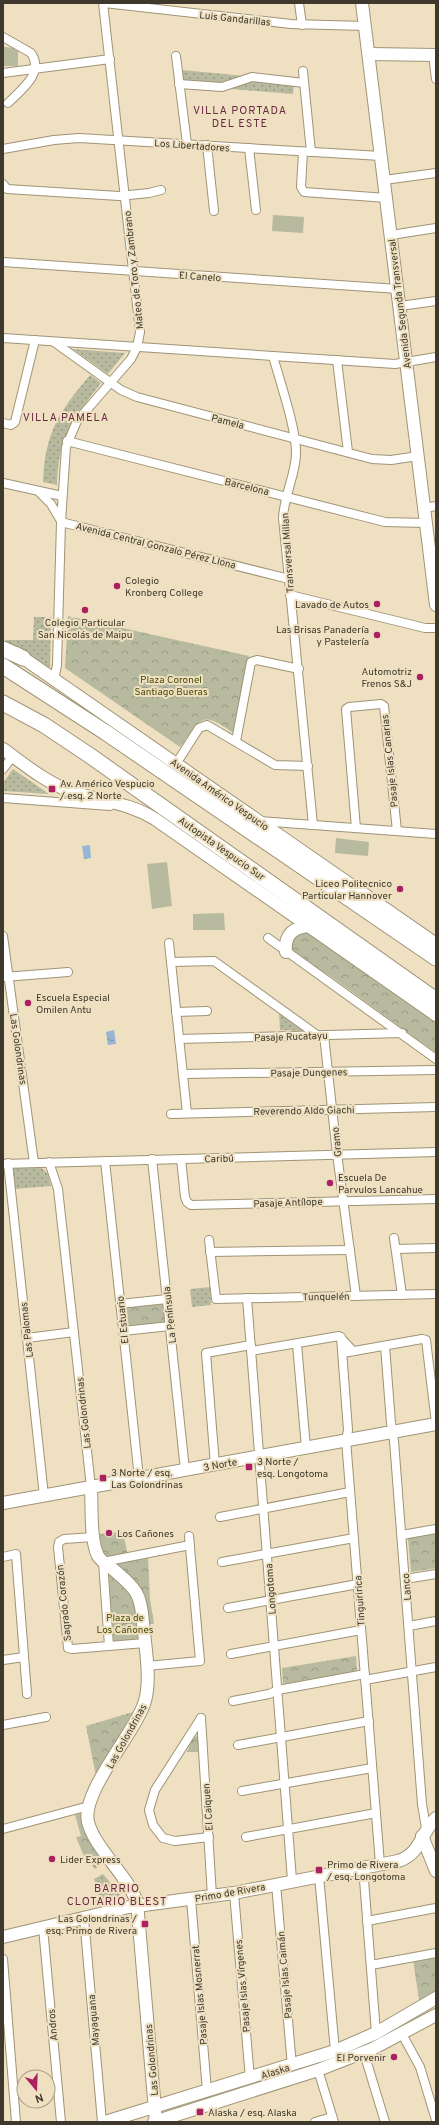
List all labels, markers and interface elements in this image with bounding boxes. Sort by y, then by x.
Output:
street label: Luis Gandarillas [199,9,271,30]
district label: VILLA PORTADA DEL ESTE [193,104,287,131]
street label: Los Libertadores [154,137,230,156]
street label: Mateo de Toro y Zambrano [122,210,147,330]
street label: Avenida Segunda Transversal [386,238,415,369]
street label: El Canelo [178,270,222,285]
district label: VILLA PAMELA [23,411,109,425]
street label: Pamela [210,412,245,433]
street label: Barcelona [223,476,270,499]
street label: Transversal Millan [279,512,298,593]
street label: Avenida Central Gonzalo Pérez Llona [74,520,237,573]
place label: Colegio Kronberg College [125,575,203,600]
marker: Colegio Kronberg College [112,581,122,591]
place label: Lavado de Autos [295,599,369,612]
marker: Lavado de Autos [372,599,382,609]
marker: Colegio Particular San Nicolás de Maipu [80,605,90,615]
place label: Colegio Particular San Nicolás de Maipu [38,617,132,642]
place label: Las Brisas Panadería y Pastelería [276,624,369,649]
marker: Las Brisas Panadería y Pastelería [372,630,382,640]
place label: Automotriz Frenos S&J [362,666,412,691]
marker: Automotriz Frenos S&J [415,672,425,682]
park label: Plaza Coronel Santiago Bueras [134,674,208,699]
street label: Pasaje Islas Canarias [379,713,402,808]
street label: Avenida Américo Vespucio [167,756,271,834]
place label: Av. Américo Vespucio / esq. 2 Norte [59,778,155,803]
marker: Av. Américo Vespucio / esq. 2 Norte [47,784,57,794]
street label: Autopista Vespucio Sur [175,814,267,884]
place label: Liceo Politecnico Particular Hannover [302,878,392,903]
marker: Liceo Politecnico Particular Hannover [395,884,405,894]
place label: Escuela Especial Omilen Antu [36,992,110,1017]
marker: Escuela Especial Omilen Antu [23,998,33,1008]
street label: Las Golondrinas [6,1013,29,1086]
street label: Pasaje Rucatayu [254,1030,328,1045]
street label: Pasaje Dungenes [270,1066,348,1081]
street label: Reverendo Aldo Giachi [253,1104,355,1119]
street label: Gramo [329,1126,346,1158]
street label: Caribú [204,1152,234,1167]
place label: Escuela De Parvulos Lancahue [338,1172,423,1197]
marker: Escuela De Parvulos Lancahue [325,1178,335,1188]
street label: Pasaje Antílope [253,1196,323,1211]
street label: La Península [161,1286,180,1344]
street label: Tunquelén [302,1291,350,1304]
street label: El Estuario [114,1295,132,1344]
street label: Las Palomas [18,1301,37,1358]
street label: Las Golondrinas [74,1376,95,1449]
street label: 3 Norte [202,1456,238,1475]
place label: 3 Norte / esq. Longotoma [257,1456,328,1481]
marker: 3 Norte / esq. Longotoma [244,1462,254,1472]
place label: 3 Norte / esq. Las Golondrinas [111,1467,183,1492]
marker: 3 Norte / esq. Las Golondrinas [98,1473,108,1483]
marker: Los Cañones [104,1528,114,1538]
place label: Los Cañones [117,1528,174,1541]
street label: Longotoma [263,1563,280,1615]
street label: Sagrado Corazón [54,1564,75,1642]
street label: Lanco [400,1572,415,1601]
street label: Tinguiririca [352,1575,369,1627]
park label: Plaza de Los Cañones [97,1612,154,1637]
street label: Las Golondrinas [104,1702,151,1771]
street label: El Caiquen [200,1783,217,1831]
marker: Lider Express [47,1854,57,1864]
place label: Lider Express [60,1854,121,1867]
place label: Primo de Rivera / esq. Longotoma [326,1859,405,1884]
marker: Primo de Rivera / esq. Longotoma [314,1865,324,1875]
street label: Primo de Rivera [194,1881,266,1906]
district label: BARRIO CLOTARIO BLEST [67,1882,167,1909]
place label: Las Golondrinas / esq. Primo de Rivera [46,1913,137,1938]
marker: Las Golondrinas / esq. Primo de Rivera [140,1919,150,1929]
street label: Pasaje Islas Caimán [275,1931,296,2019]
street label: Pasaje Islas Vírgenes [233,1939,254,2033]
street label: Pasaje Islas Mosnerrat [190,1944,211,2045]
street label: Mayaguana [86,1994,103,2046]
street label: Andros [46,2008,61,2041]
street label: Las Golondrinas [143,2023,162,2096]
place label: El Porvenir [337,2052,386,2065]
marker: El Porvenir [389,2052,399,2062]
street label: Alaska [259,2062,292,2083]
north arrow [16,2069,56,2109]
text: N [33,2090,45,2105]
marker: Alaska / esq. Alaska [195,2107,205,2117]
place label: Alaska / esq. Alaska [208,2107,297,2120]

